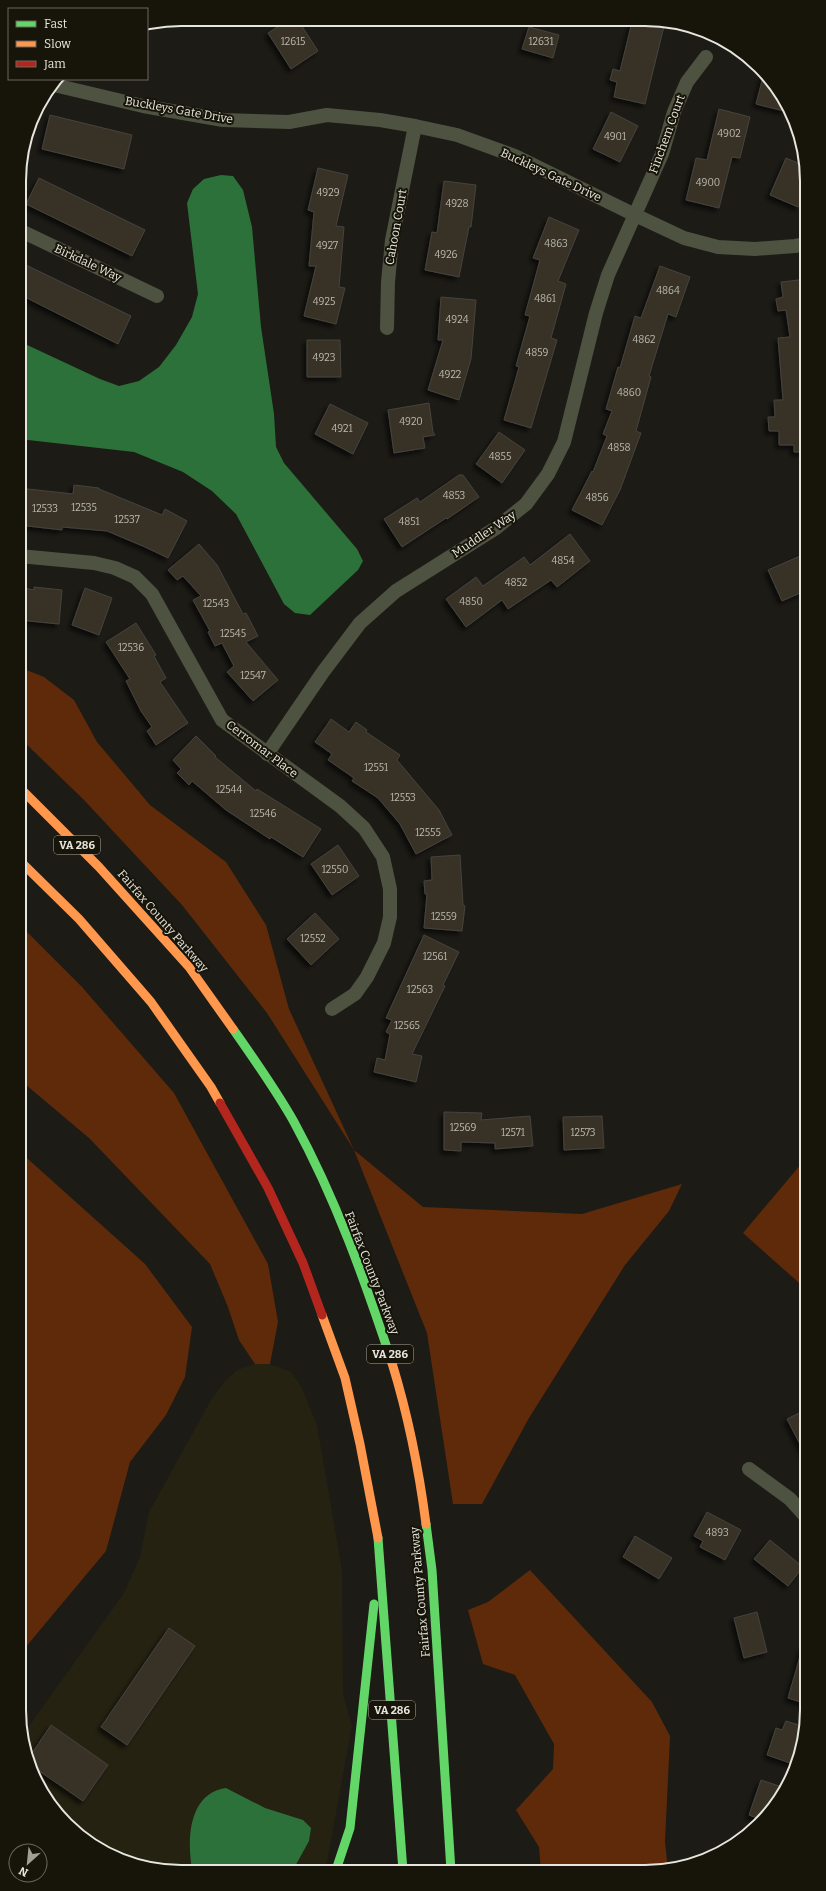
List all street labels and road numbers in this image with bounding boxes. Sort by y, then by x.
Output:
street label: Finchem Court [646,92,688,175]
street label: Buckleys Gate Drive [124,94,234,126]
street label: Buckleys Gate Drive [498,146,604,204]
street label: Cahoon Court [382,187,410,266]
street label: Birkdale Way [52,241,124,285]
street label: Muddler Way [449,507,519,560]
street label: Cerromar Place [223,717,301,781]
road number: VA 286 [54,836,100,854]
street label: Fairfax County Parkway [115,867,212,975]
street label: Fairfax County Parkway [342,1209,402,1337]
road number: VA 286 [367,1345,413,1363]
street label: Fairfax County Parkway [407,1526,433,1658]
road number: VA 286 [369,1701,415,1719]

